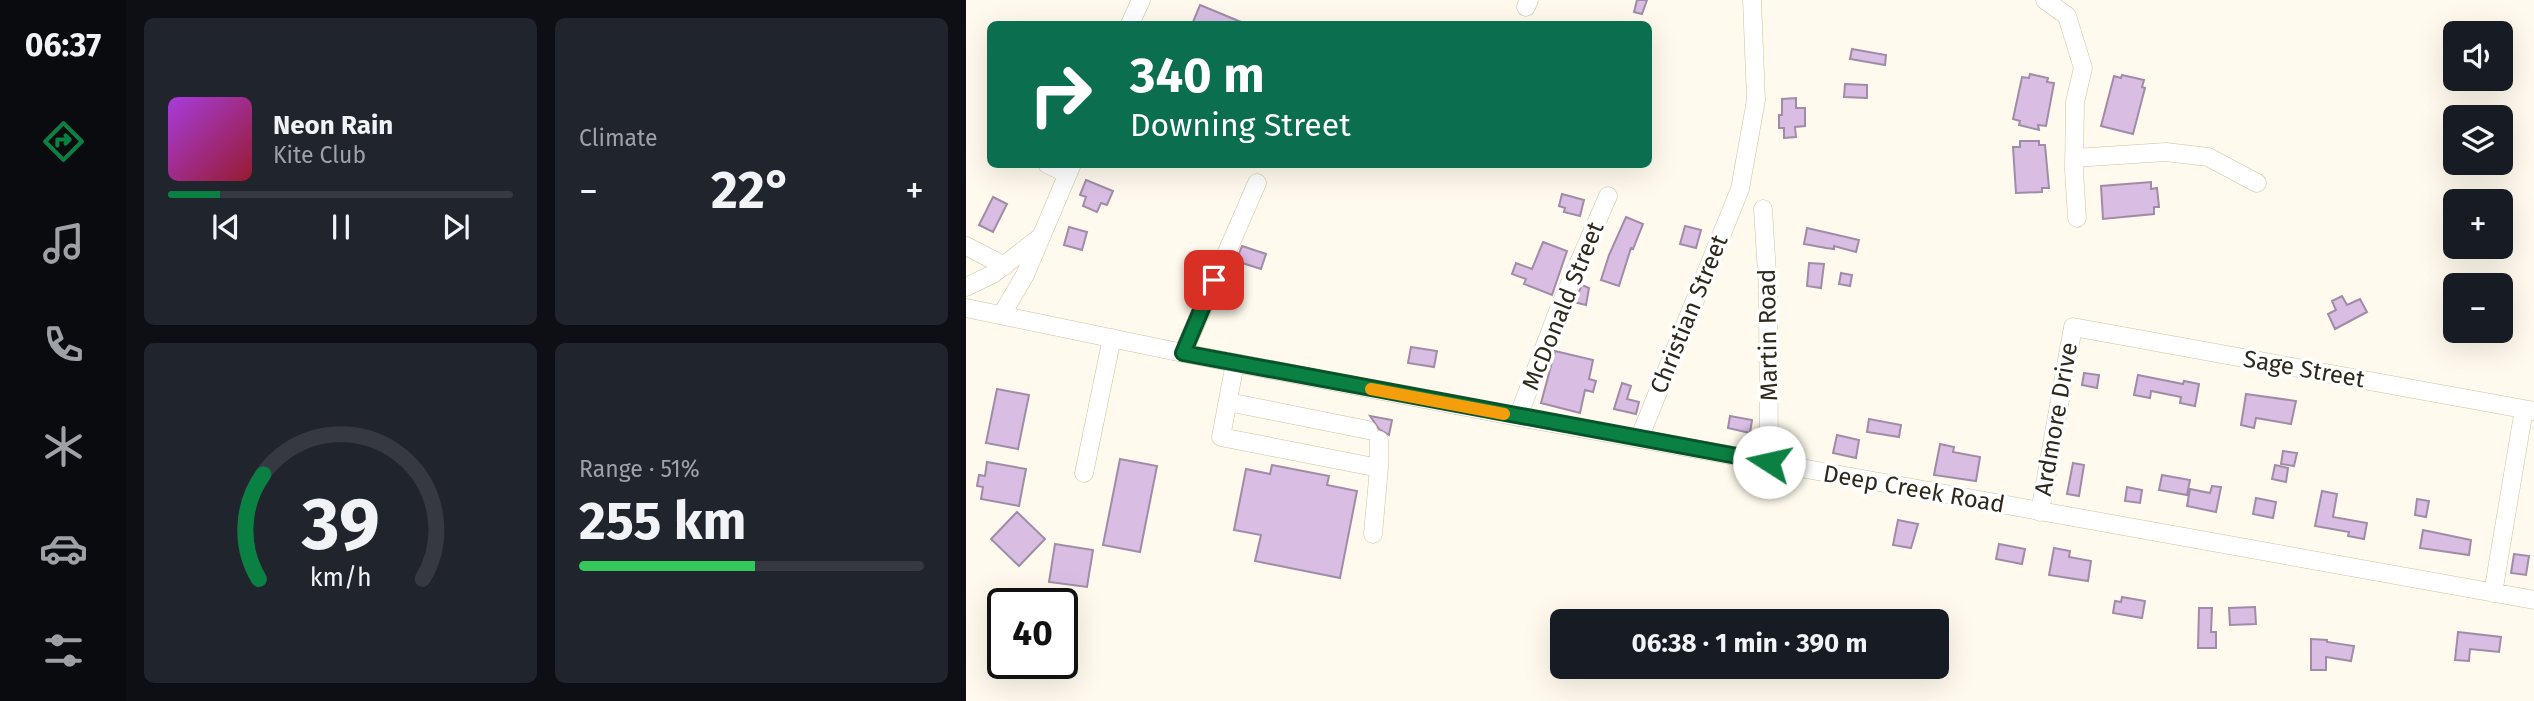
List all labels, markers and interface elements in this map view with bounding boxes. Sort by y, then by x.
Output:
map controls [2443,21,2513,343]
button: sound [2443,21,2513,91]
text: 06:37 [25,26,101,64]
text: 340 m [1130,46,1265,105]
icon: right [1015,49,1106,140]
button: layers [2443,105,2513,175]
text: Downing Street [1130,106,1351,144]
text: Neon Rain [273,110,393,141]
icon: directions [39,117,88,166]
text: Climate [579,124,658,152]
text: Kite Club [273,141,366,169]
text: 22° [711,159,792,222]
text: − [579,168,598,214]
text: + [905,168,924,214]
button: + [2443,189,2513,259]
icon: previous [207,208,245,246]
icon: pause [322,208,360,246]
icon: next [437,208,475,246]
street label: McDonald Street [1516,217,1610,394]
icon: music [39,219,88,268]
street label: Christian Street [1644,230,1734,397]
pin [1184,250,1244,310]
icon: arrive [1195,261,1233,299]
street label: Martin Road [1753,269,1783,401]
button: − [2443,273,2513,343]
icon: phone [39,320,88,369]
street label: Ardmore Drive [2029,340,2083,498]
street label: Sage Street [2241,345,2367,393]
icon: climate [39,422,88,471]
position arrow [1732,425,1806,499]
text: Range · 51% [579,455,700,483]
street label: Deep Creek Road [1821,459,2007,519]
text: 39 [301,481,379,568]
text: 255 km [579,490,746,553]
icon: car [39,524,88,573]
text: km/h [310,563,371,593]
speed limit sign: 40 [987,588,1078,679]
icon: filters [39,626,88,675]
text: 06:38 · 1 min · 390 m [1632,628,1867,659]

